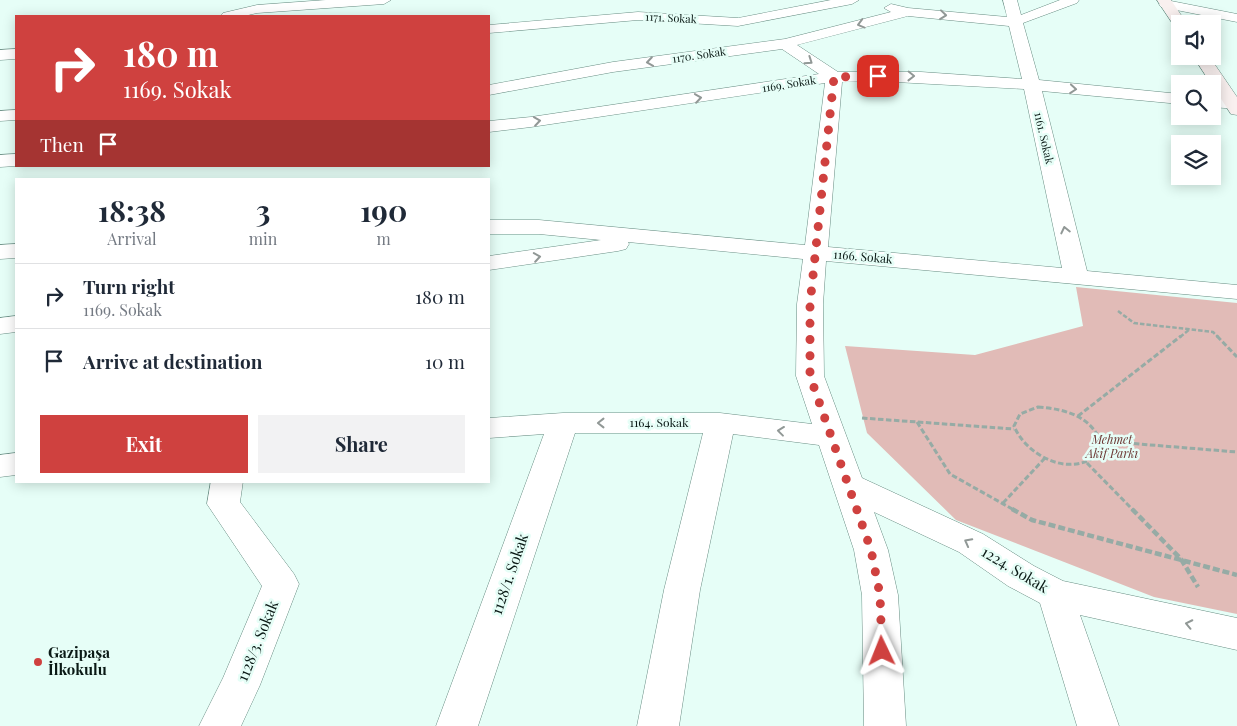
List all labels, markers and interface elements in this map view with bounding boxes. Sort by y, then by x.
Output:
street label: 1171. Sokak [645,9,697,26]
one-way arrow [939,9,947,20]
map controls [1171,15,1221,185]
button: sound [1171,15,1221,65]
one-way arrow [856,18,865,29]
text: 180 m [123,29,218,76]
icon: right [40,35,105,100]
street label: 1170. Sokak [671,43,727,66]
one-way arrow [804,54,813,64]
pin [857,55,899,97]
one-way arrow [645,56,654,66]
icon: arrive [864,62,892,90]
one-way arrow [908,71,916,81]
street label: 1169. Sokak [761,72,817,95]
text: 1169. Sokak [123,74,232,104]
button: search [1171,75,1221,125]
one-way arrow [1070,84,1078,95]
one-way arrow [694,93,702,104]
street label: 1161. Sokak [1031,111,1058,165]
one-way arrow [534,116,542,127]
icon: arrive [94,130,122,158]
text: Then [40,131,84,157]
button: layers [1171,135,1221,185]
text: 18:38 [98,190,166,230]
text: 3 [256,190,270,230]
text: 190 [360,190,407,230]
one-way arrow [1060,225,1071,234]
text: Arrival [107,228,157,249]
text: min [249,228,277,249]
text: m [376,228,391,249]
street label: 1166. Sokak [833,245,894,267]
one-way arrow [533,252,541,263]
text: Turn right [83,273,175,299]
icon: right [40,282,68,310]
text: 180 m [415,283,465,309]
text: 1169. Sokak [83,299,162,320]
icon: arrive [40,347,68,375]
text: Arrive at destination [83,348,263,374]
text: 10 m [425,348,465,374]
street label: 1164. Sokak [629,414,689,430]
button: Exit [40,415,248,473]
button: Share [258,415,465,473]
one-way arrow [597,418,605,428]
one-way arrow [777,426,785,436]
park label: Mehmet Akif Parkı [1084,431,1139,461]
street label: 1128/1. Sokak [486,530,533,617]
one-way arrow [965,538,974,548]
street label: 1224. Sokak [978,541,1053,597]
street label: 1128/3. Sokak [232,597,283,684]
one-way arrow [1185,619,1194,630]
position arrow [855,624,907,676]
place label: Gazipaşa İlkokulu [48,642,110,679]
marker: Gazipaşa İlkokulu [32,656,44,668]

